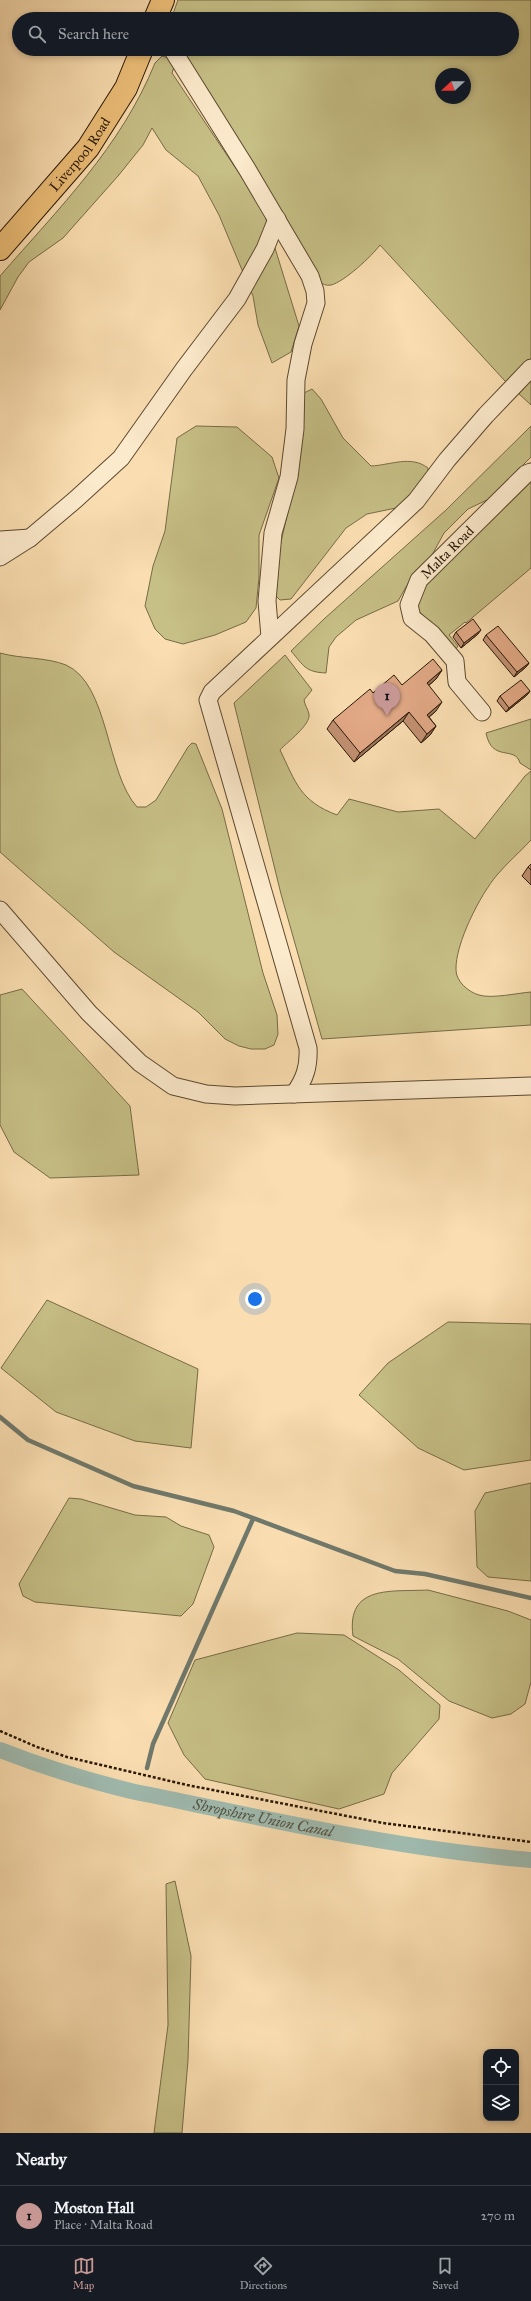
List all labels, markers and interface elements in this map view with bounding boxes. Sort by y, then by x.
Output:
search box [12,12,519,56]
icon: search [26,23,48,45]
text: Search here [58,25,129,43]
north arrow [435,68,471,104]
street label: Liverpool Road [46,114,114,195]
street label: Malta Road [417,522,477,582]
pin: 1 [374,683,400,716]
your location [245,1289,265,1309]
water label: Shropshire Union Canal [190,1795,336,1841]
map controls [483,2049,519,2121]
button: locate [483,2049,519,2085]
button: layers [483,2085,519,2121]
text: Nearby [16,2149,67,2170]
text: Moston Hall [54,2199,134,2217]
text: 1 [26,2208,32,2224]
text: 270 m [481,2208,515,2224]
text: Place · Malta Road [54,2217,153,2233]
tab: Map [73,2255,95,2292]
tab: Directions [240,2255,287,2292]
tab: Saved [432,2255,458,2292]

